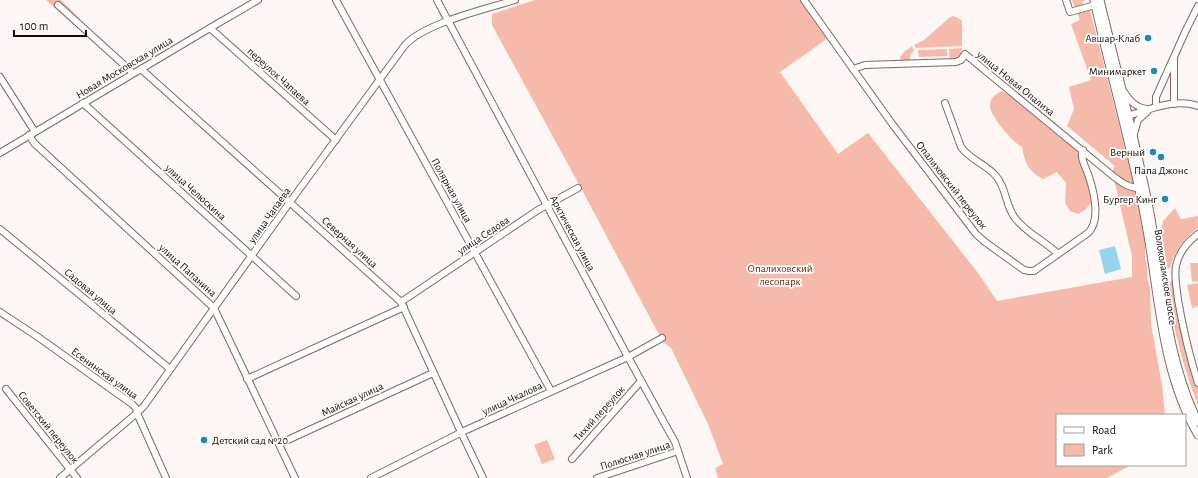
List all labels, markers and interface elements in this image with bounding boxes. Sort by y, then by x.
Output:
scale bar [14,12,86,38]
text: 100 m [20,20,48,32]
place label: Авшар-Клаб [1085,33,1140,44]
marker: Авшар-Клаб [1143,33,1153,43]
street label: Новая Московская улица [74,34,175,101]
street label: переулок Чапаева [245,45,312,107]
street label: улица Новая Опалиха [974,48,1057,118]
place label: Минимаркет [1089,66,1146,77]
marker: Минимаркет [1149,66,1159,76]
street label: Опалиховский переулок [914,139,989,231]
place label: Верный [1110,147,1145,158]
marker: Верный [1148,147,1158,157]
marker: Папа Джонс [1156,152,1166,162]
street label: Полярная улица [429,156,474,224]
street label: улица Челюскина [162,162,228,222]
place label: Папа Джонс [1134,165,1188,176]
street label: улица Чапаева [246,185,293,246]
street label: Арктическая улица [548,194,597,273]
place label: Бургер Кинг [1103,194,1157,205]
marker: Бургер Кинг [1160,194,1170,204]
street label: улица Седова [455,214,511,257]
street label: Северная улица [320,215,380,270]
street label: Волоколамское шоссе [1152,228,1179,326]
street label: улица Папанина [156,241,218,299]
park label: Опалиховский лесопарк [748,263,813,287]
street label: Садовая улица [62,266,119,317]
street label: Есенинская улица [69,346,140,401]
street label: Майская улица [320,380,385,419]
street label: улица Чкалова [480,380,544,418]
street label: Тихий переулок [572,384,627,443]
street label: Советский переулок [16,389,81,465]
legend [1056,414,1186,466]
text: Road [1092,424,1116,436]
marker: Детский сад №20 [199,435,209,445]
place label: Детский сад №20 [212,435,288,446]
street label: Полюсная улица [599,439,672,472]
text: Park [1092,444,1113,456]

